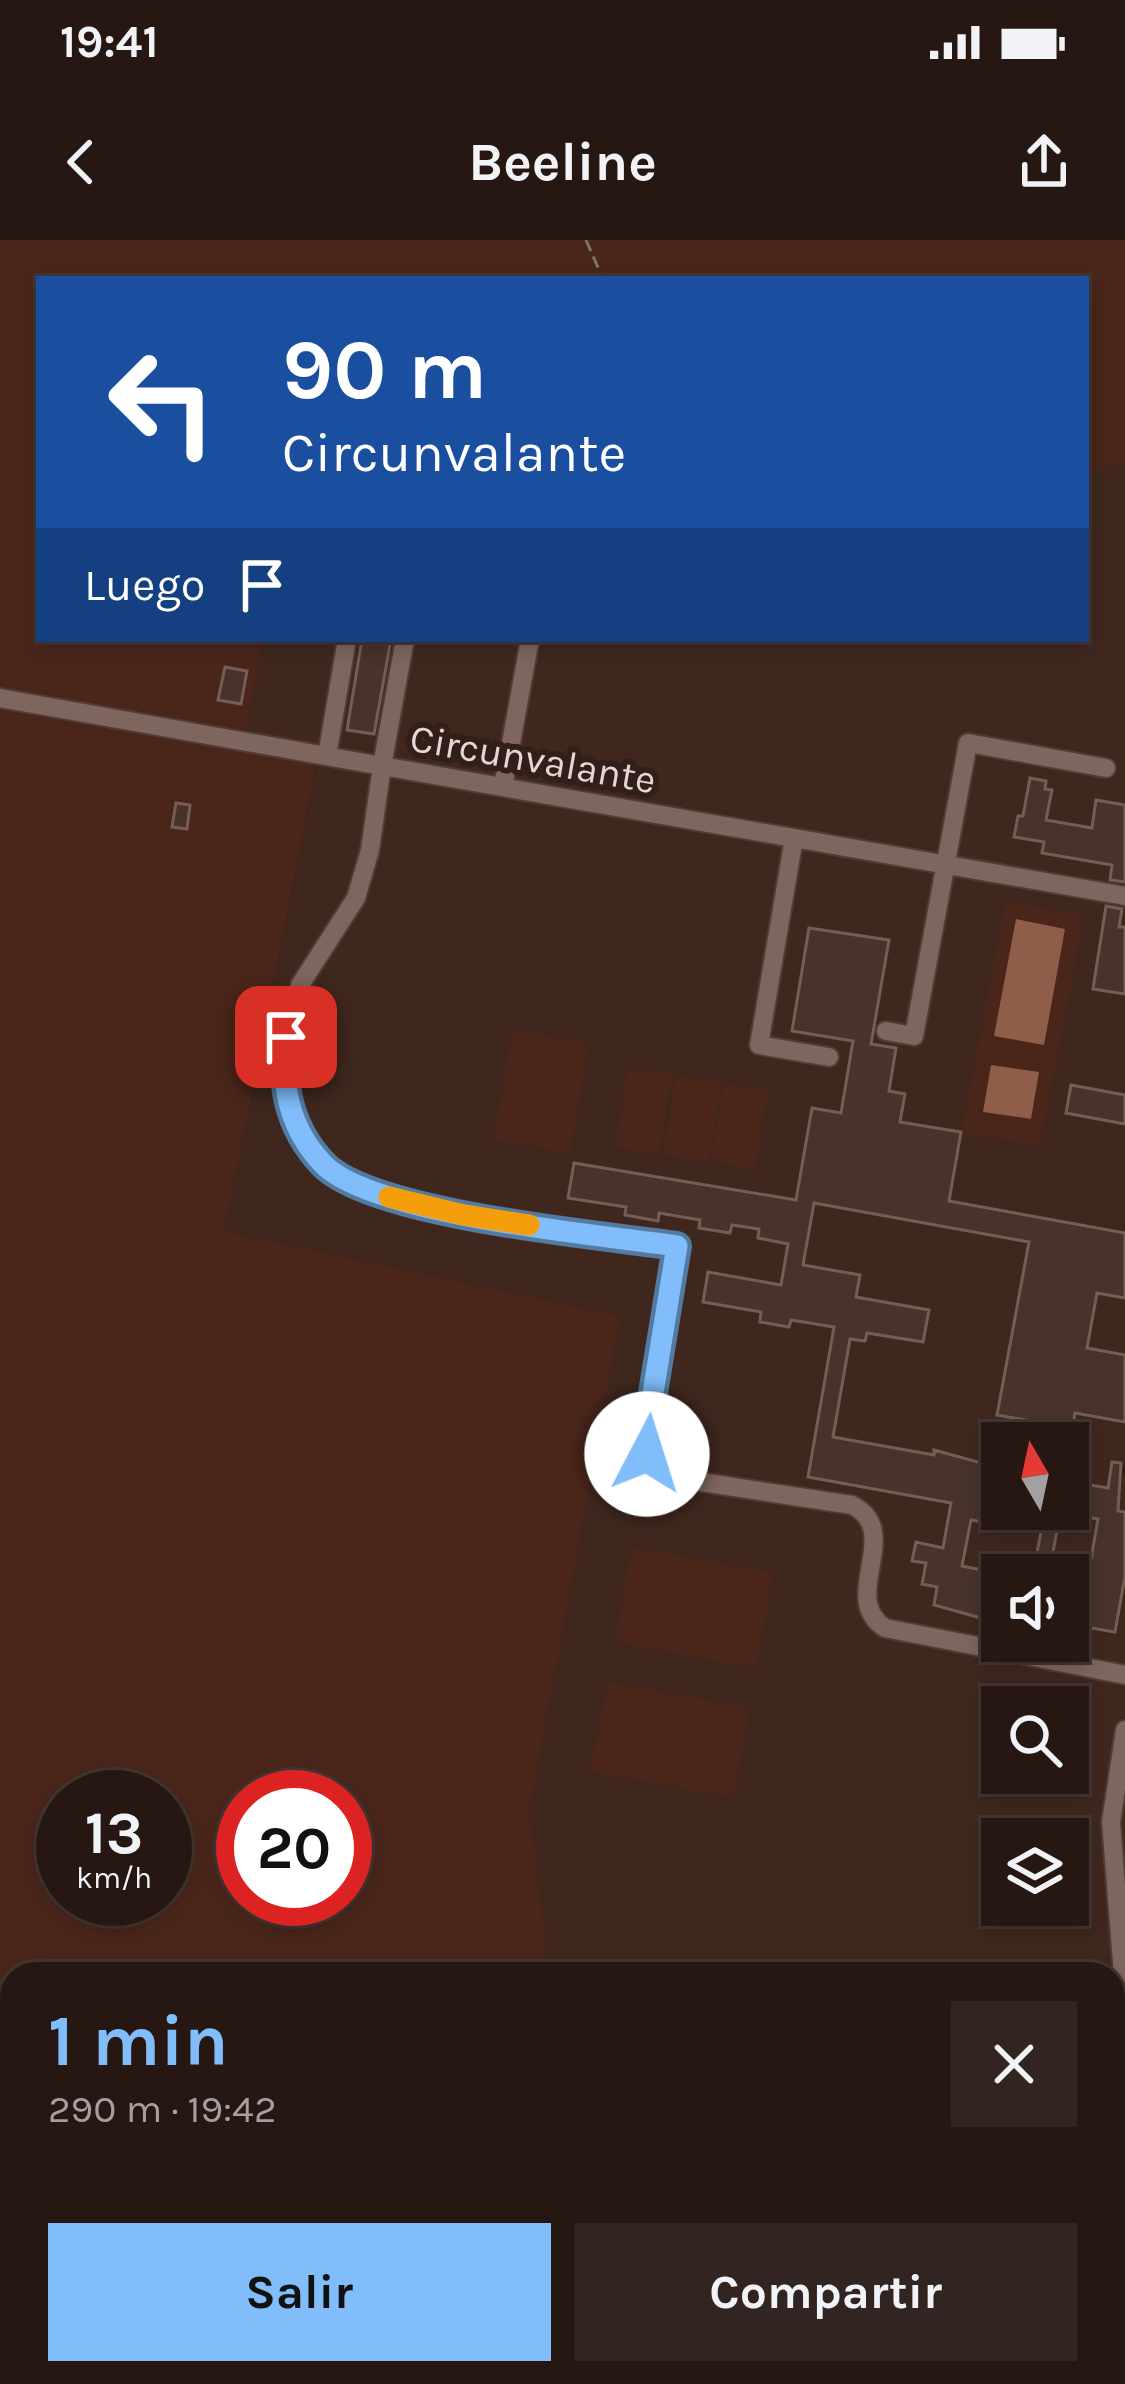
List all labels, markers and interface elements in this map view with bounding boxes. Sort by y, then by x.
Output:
text: 19:41 [60,16,158,68]
icon: back [48,129,114,195]
icon: share [1011,129,1077,195]
text: Beeline [468,130,657,194]
text: 90 m [282,321,487,419]
icon: left [84,324,240,480]
text: Circunvalante [282,421,626,485]
icon: arrive [229,552,295,618]
text: Luego [84,559,205,611]
street label: Circunvalante [407,715,659,803]
pin [235,986,337,1088]
icon: arrive [253,1004,319,1070]
position arrow [584,1391,710,1517]
north arrow [981,1422,1089,1530]
map controls [981,1422,1089,1926]
button: sound [981,1554,1089,1662]
button: search [981,1686,1089,1794]
speed limit sign: 20 [216,1770,372,1926]
text: 13 [85,1798,143,1868]
button: layers [981,1818,1089,1926]
text: km/h [76,1860,152,1896]
text: 1 min [48,1999,229,2083]
button: close [951,2001,1077,2127]
text: 290 m · 19:42 [48,2086,276,2132]
button: Salir [48,2223,551,2361]
button: Compartir [575,2223,1077,2361]

